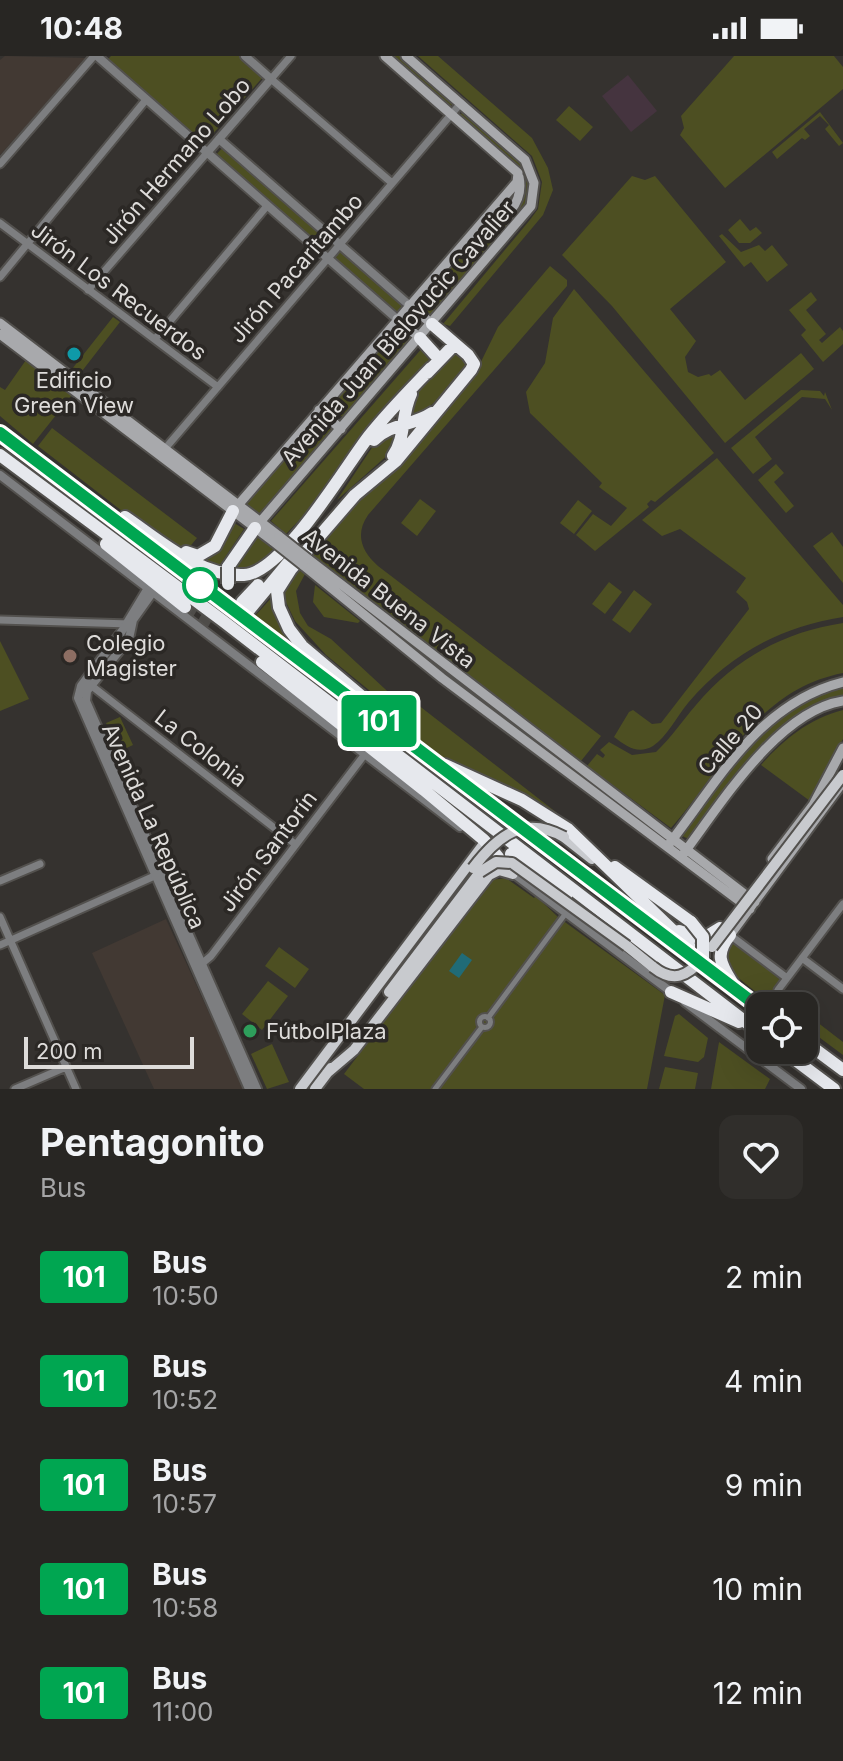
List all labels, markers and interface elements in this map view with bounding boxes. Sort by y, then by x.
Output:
text: 10:48 [40,10,123,46]
street label: Jirón Hermano Lobo [97,72,255,250]
street label: Jirón Pacaritambo [224,188,368,348]
street label: Avenida Juan Bielovucic Cavalier [276,195,520,471]
street label: Jirón Los Recuerdos [26,217,212,365]
marker: Edificio Green View [65,345,83,363]
place label: Edificio Green View [14,367,134,418]
street label: Avenida Buena Vista [297,522,481,674]
unlabelled marker [183,568,217,602]
place label: Colegio Magister [86,630,177,681]
marker: Colegio Magister [61,647,79,665]
line badge: 101 [333,695,425,747]
street label: Calle 20 [692,698,768,780]
street label: La Colonia [150,704,252,792]
text: 101 [357,704,401,738]
street label: Avenida La República [97,719,211,933]
street label: Jirón Santorín [214,785,322,917]
map controls [746,992,818,1064]
button: locate [746,992,818,1064]
place label: FútbolPlaza [266,1018,387,1044]
marker: FútbolPlaza [241,1022,259,1040]
scale bar [24,1033,194,1069]
text: 200 m [36,1038,103,1064]
button: heart [719,1115,803,1199]
text: Pentagonito [40,1119,265,1165]
text: Bus [40,1172,86,1203]
text: Bus [152,1244,207,1280]
text: 2 min [725,1259,803,1295]
text: 101 [62,1260,106,1294]
text: 10:50 [152,1280,219,1311]
text: Bus [152,1348,207,1384]
text: 4 min [724,1363,803,1399]
text: 101 [62,1364,106,1398]
text: 10:52 [152,1384,218,1415]
text: Bus [152,1452,207,1488]
text: 9 min [725,1467,803,1503]
text: 101 [62,1468,106,1502]
text: 10:57 [152,1488,217,1519]
text: Bus [152,1556,207,1592]
text: 10 min [712,1571,803,1607]
text: 101 [62,1572,106,1606]
text: 10:58 [152,1592,218,1623]
text: Bus [152,1660,207,1696]
text: 12 min [713,1675,803,1711]
text: 101 [62,1676,106,1710]
text: 11:00 [152,1696,213,1727]

